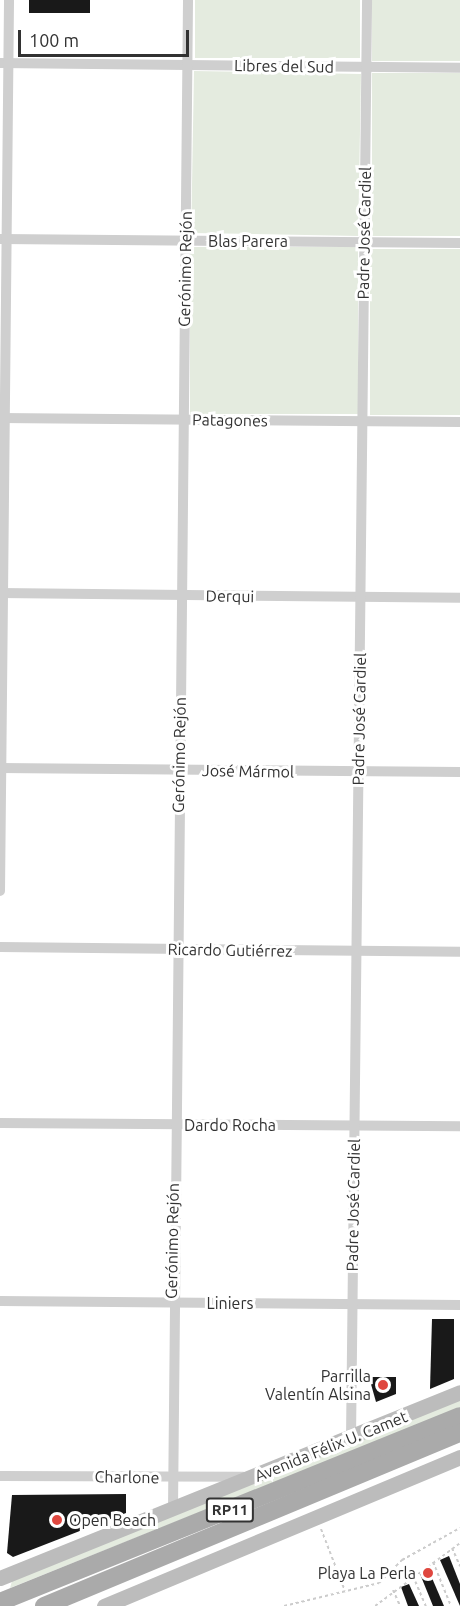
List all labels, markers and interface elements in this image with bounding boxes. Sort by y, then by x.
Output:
scale bar [21,18,192,56]
text: 100 m [29,30,79,50]
street label: Libres del Sud [234,56,334,76]
street label: Padre José Cardiel [353,167,375,299]
street label: Gerónimo Rejón [174,211,196,327]
street label: Blas Parera [208,231,288,251]
street label: Patagones [192,410,268,430]
street label: Derqui [206,586,254,606]
street label: Padre José Cardiel [348,653,370,785]
street label: Gerónimo Rejón [168,697,190,813]
street label: José Mármol [202,761,294,781]
street label: Ricardo Gutiérrez [167,939,293,961]
street label: Dardo Rocha [184,1115,276,1135]
street label: Padre José Cardiel [342,1139,364,1271]
street label: Gerónimo Rejón [161,1183,183,1299]
street label: Liniers [207,1293,253,1313]
place label: Parrilla Valentín Alsina [265,1366,371,1404]
marker: Parrilla Valentín Alsina [376,1378,390,1392]
street label: Avenida Félix U. Camet [252,1407,410,1485]
street label: Charlone [94,1467,160,1487]
road number: RP11 [204,1498,256,1522]
place label: Open Beach [69,1510,156,1530]
marker: Open Beach [50,1513,64,1527]
place label: Playa La Perla [318,1563,416,1583]
marker: Playa La Perla [421,1566,435,1580]

